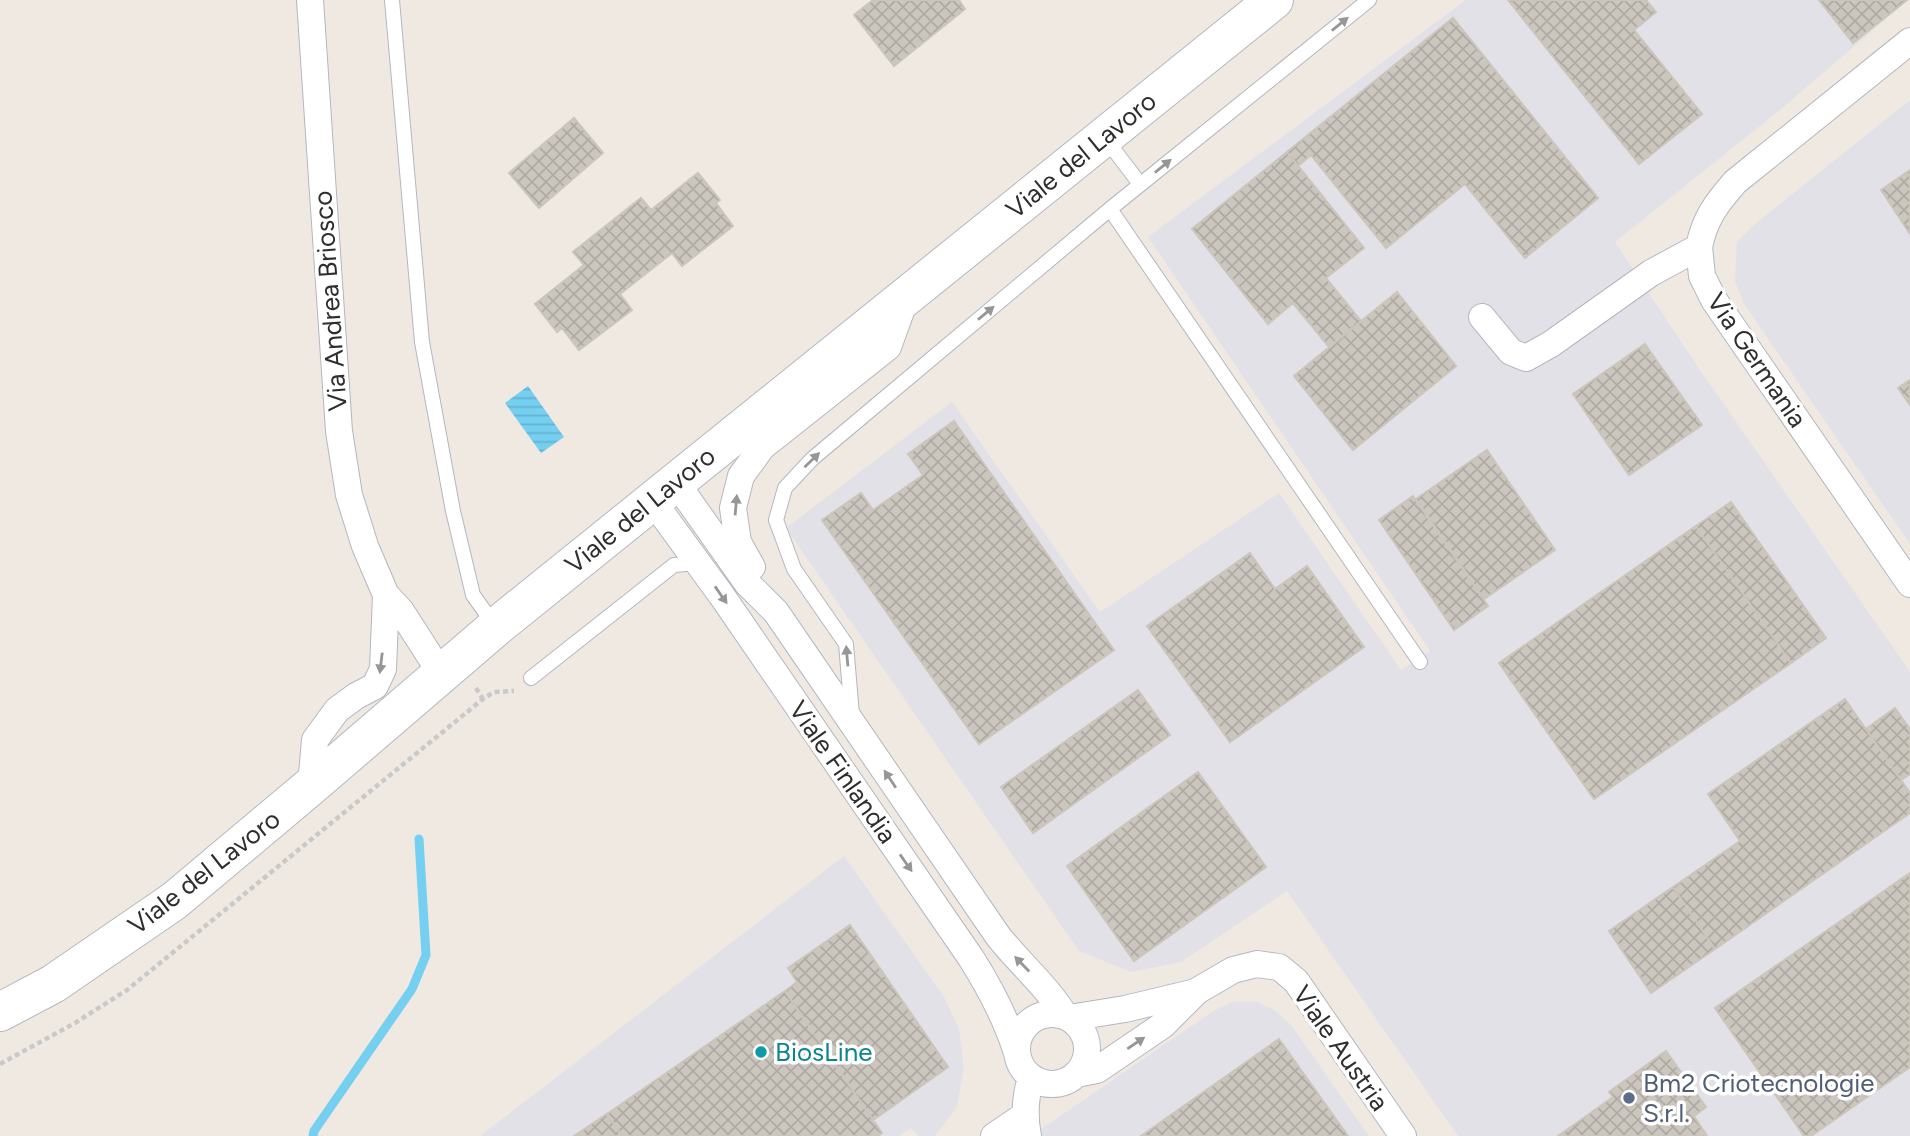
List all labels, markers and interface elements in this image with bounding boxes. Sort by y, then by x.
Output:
one-way arrow [1331,17,1349,31]
street label: Viale del Lavoro [999,85,1163,225]
one-way arrow [1154,159,1171,174]
street label: Via Andrea Briosco [306,190,354,412]
street label: Via Germania [1700,287,1814,433]
one-way arrow [977,306,994,321]
street label: Viale del Lavoro [558,440,722,580]
one-way arrow [803,452,820,468]
one-way arrow [730,494,741,516]
one-way arrow [714,586,728,604]
one-way arrow [841,645,852,667]
one-way arrow [376,652,387,674]
street label: Viale Finlandia [782,695,904,849]
one-way arrow [884,769,897,788]
street label: Viale del Lavoro [122,803,286,941]
one-way arrow [899,854,913,872]
one-way arrow [1014,956,1030,973]
street label: Viale Austria [1286,979,1396,1117]
place label: BiosLine [775,1036,872,1068]
one-way arrow [1127,1036,1145,1050]
marker: BiosLine [753,1044,769,1060]
place label: Bm2 Criotecnologie S.r.l. [1643,1067,1875,1129]
marker: Bm2 Criotecnologie S.r.l. [1621,1090,1637,1106]

